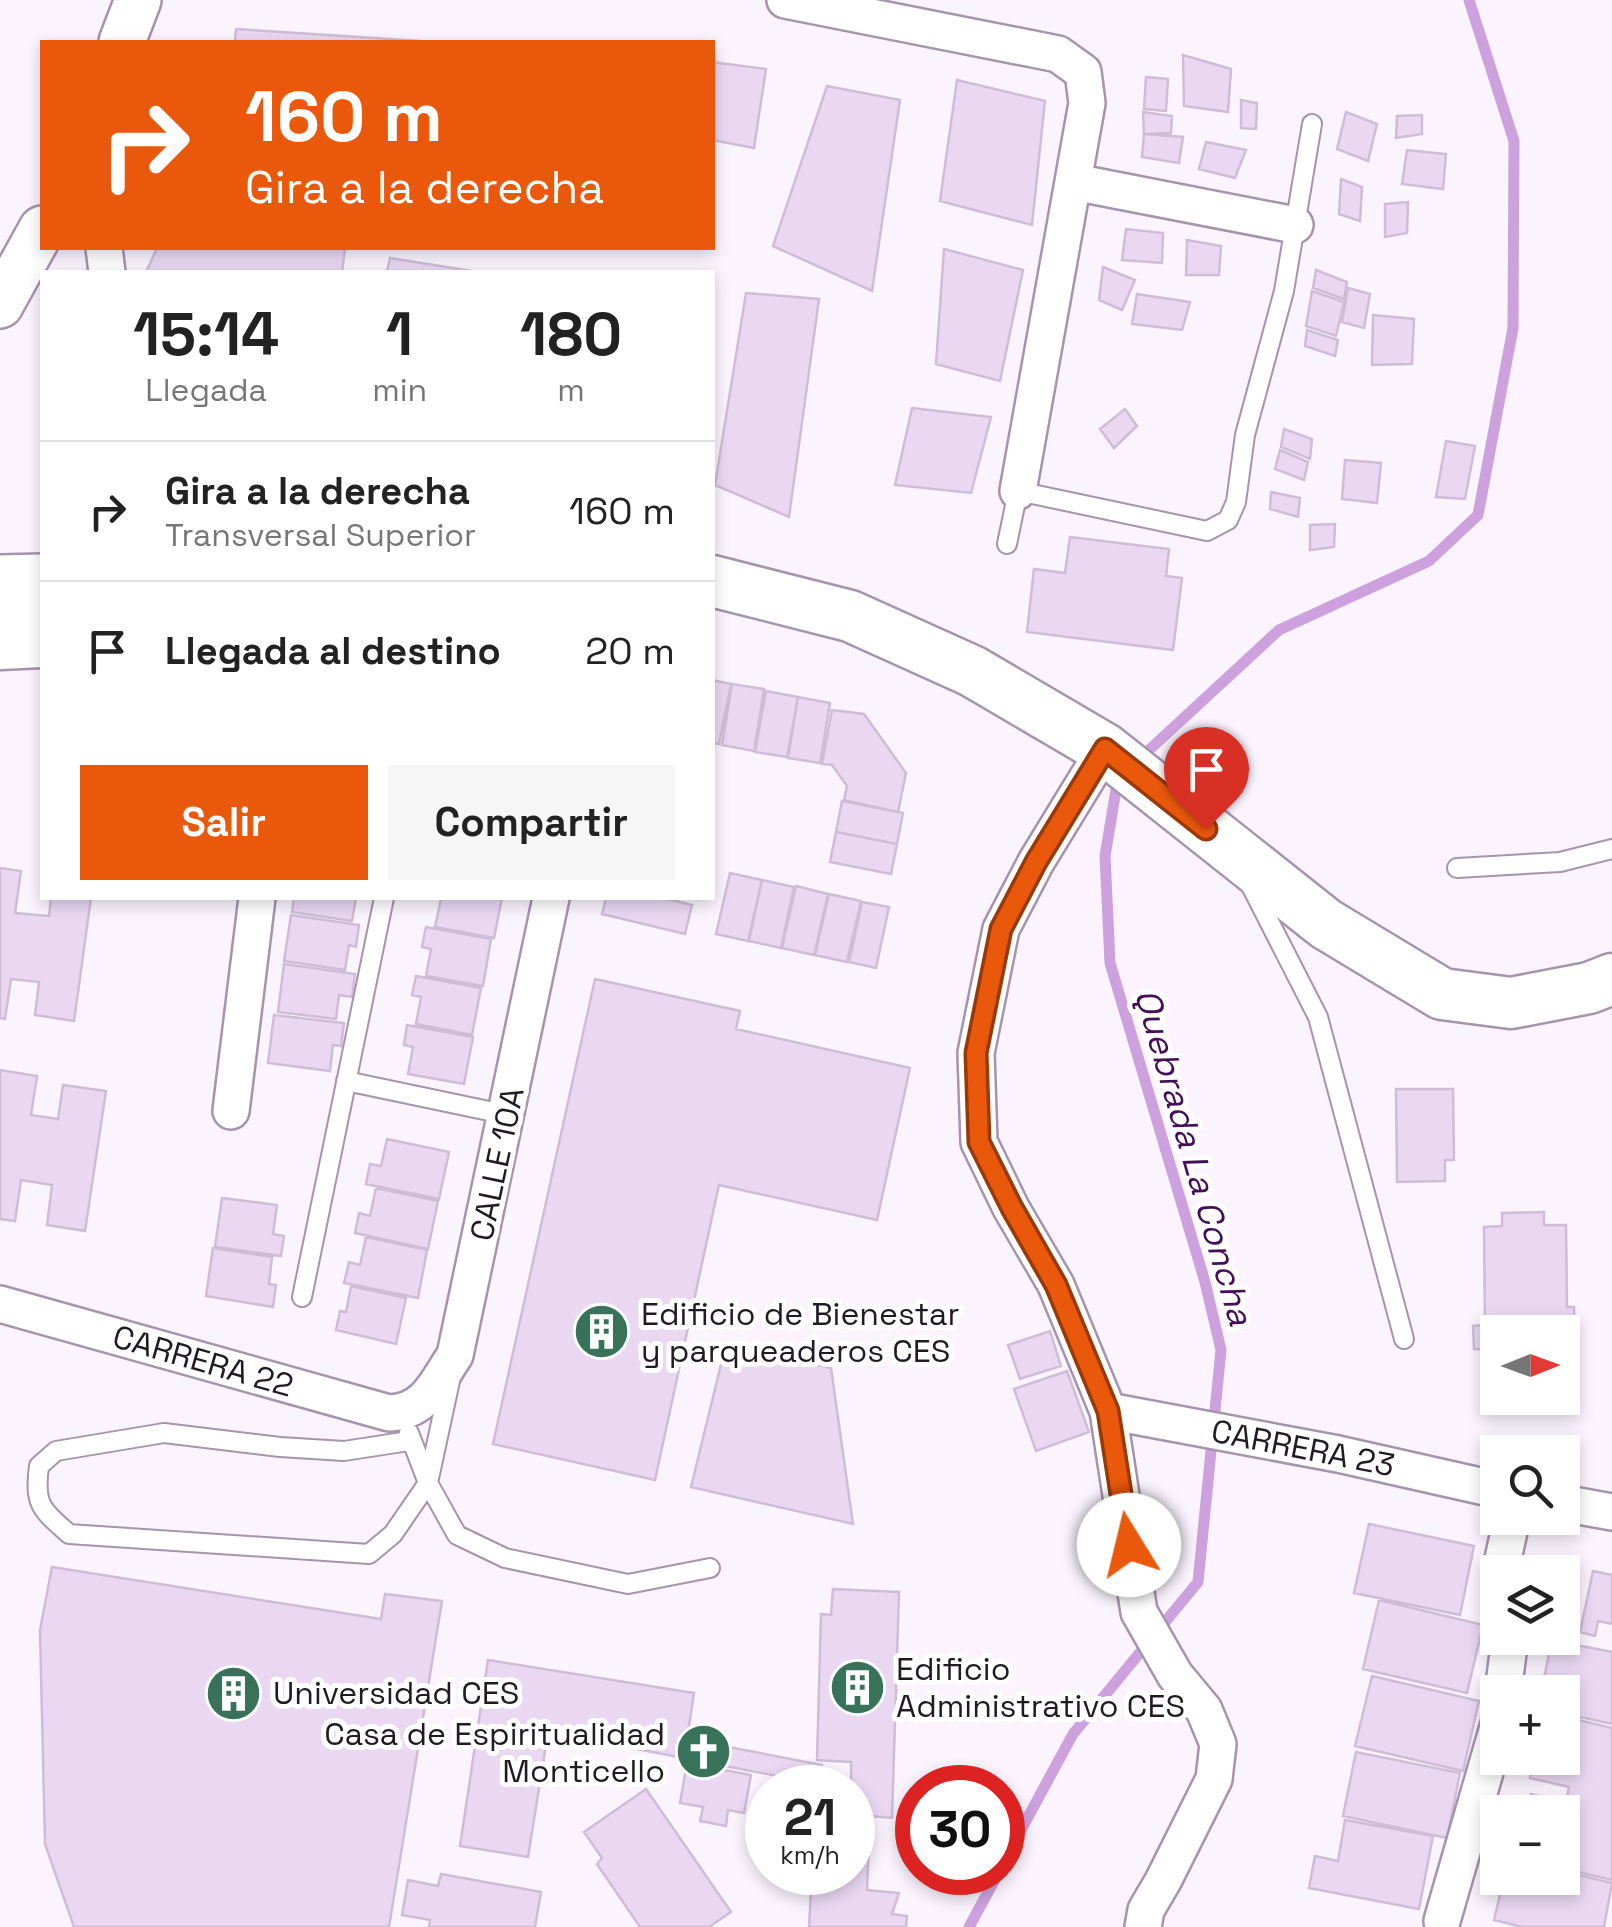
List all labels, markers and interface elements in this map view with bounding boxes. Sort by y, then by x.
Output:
text: 160 m [245,72,443,161]
icon: right [80,80,210,210]
text: Gira a la derecha [245,159,604,216]
text: 15:14 [133,296,279,373]
text: 1 [386,296,413,373]
text: 180 [520,296,622,373]
text: Llegada [145,370,267,410]
text: min [372,370,427,410]
text: m [557,370,585,410]
text: Gira a la derecha [165,467,470,515]
icon: right [80,484,135,539]
text: 160 m [569,487,675,535]
text: Transversal Superior [165,515,476,555]
icon: arrive [80,624,135,679]
text: Llegada al destino [165,627,501,675]
text: 20 m [585,627,675,675]
pin [1164,727,1249,830]
icon: arrive [1179,742,1234,797]
button: Salir [80,765,368,880]
button: Compartir [388,765,675,880]
water label: Quebrada La Concha [1125,984,1263,1331]
street label: CALLE 10A [461,1084,533,1244]
place label: Edificio de Bienestar y parqueaderos CES [641,1294,960,1371]
building icon: Edificio de Bienestar y parqueaderos CES [572,1302,632,1362]
north arrow [1480,1315,1580,1415]
map controls [1480,1315,1580,1895]
street label: CARRERA 22 [108,1316,298,1406]
street label: CARRERA 23 [1208,1411,1398,1485]
button: search [1480,1435,1580,1535]
position arrow [1077,1493,1181,1597]
button: layers [1480,1555,1580,1655]
place label: Edificio Administrativo CES [896,1649,1185,1726]
building icon: Edificio Administrativo CES [827,1657,887,1717]
building icon: Universidad CES [204,1663,264,1723]
place label: Universidad CES [273,1673,519,1713]
button: + [1480,1675,1580,1775]
place label: Casa de Espiritualidad Monticello [324,1714,665,1791]
church icon: Casa de Espiritualidad Monticello [674,1722,734,1782]
speed limit sign: 30 [895,1765,1025,1895]
text: 21 [784,1786,836,1850]
button: − [1480,1795,1580,1895]
text: km/h [780,1839,840,1871]

